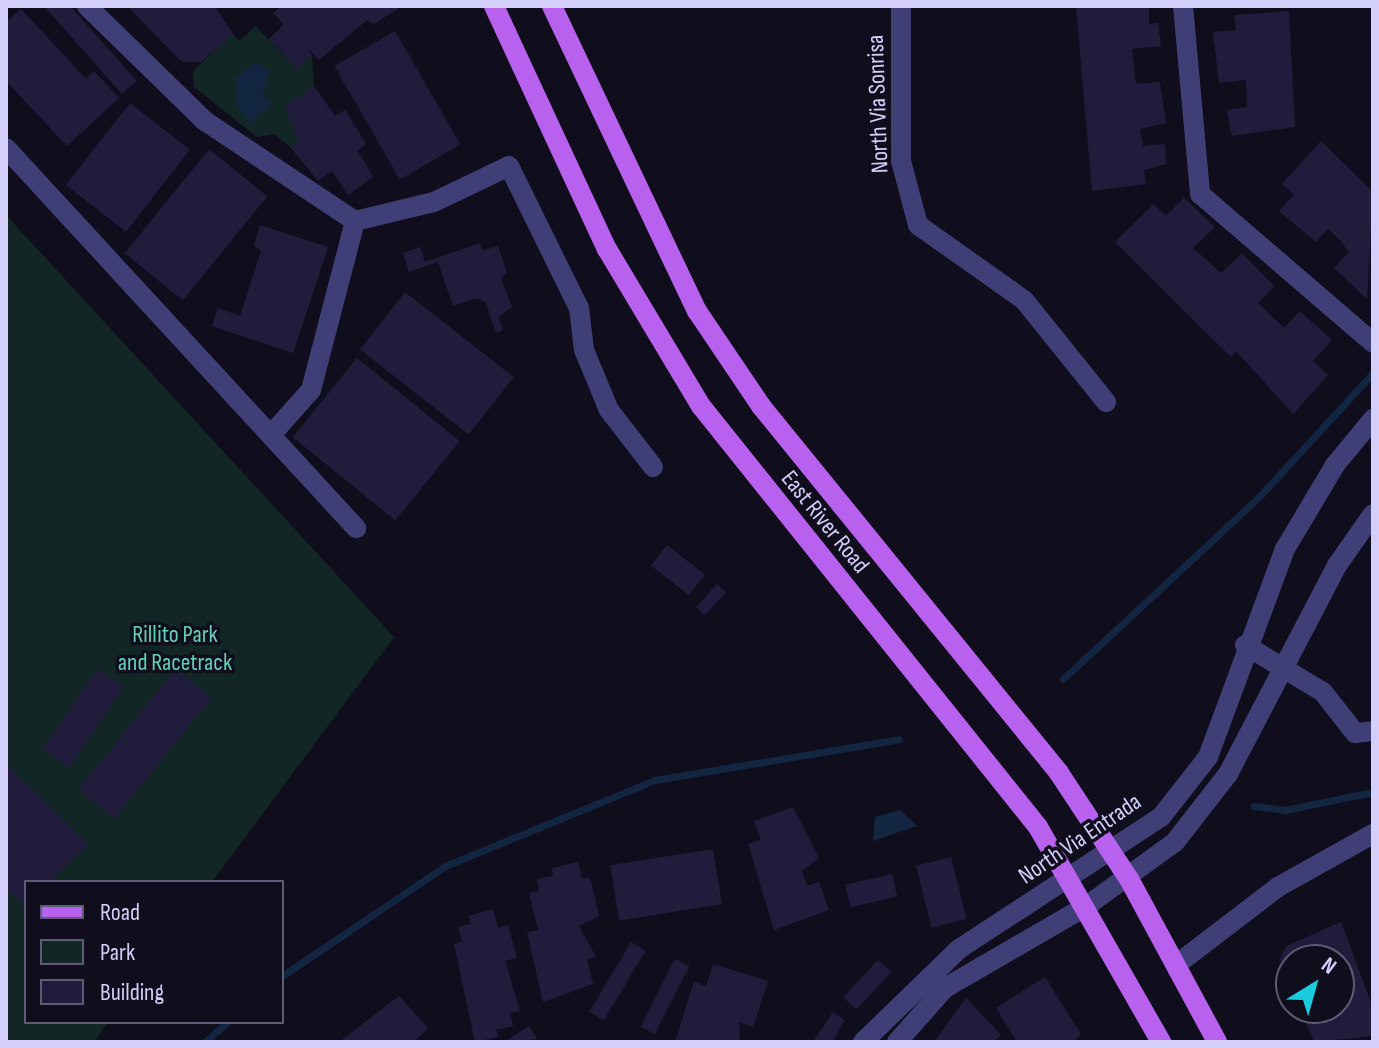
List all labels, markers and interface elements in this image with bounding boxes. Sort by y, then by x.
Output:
street label: North Via Sonrisa [861,34,895,174]
street label: East River Road [775,465,875,579]
park label: Rillito Park and Racetrack [118,621,232,677]
street label: North Via Entrada [1013,787,1147,891]
legend [24,880,284,1024]
text: Road [100,898,140,927]
text: Park [100,938,135,967]
north arrow [1275,944,1355,1024]
text: N [1316,952,1341,980]
text: Building [100,978,164,1007]

